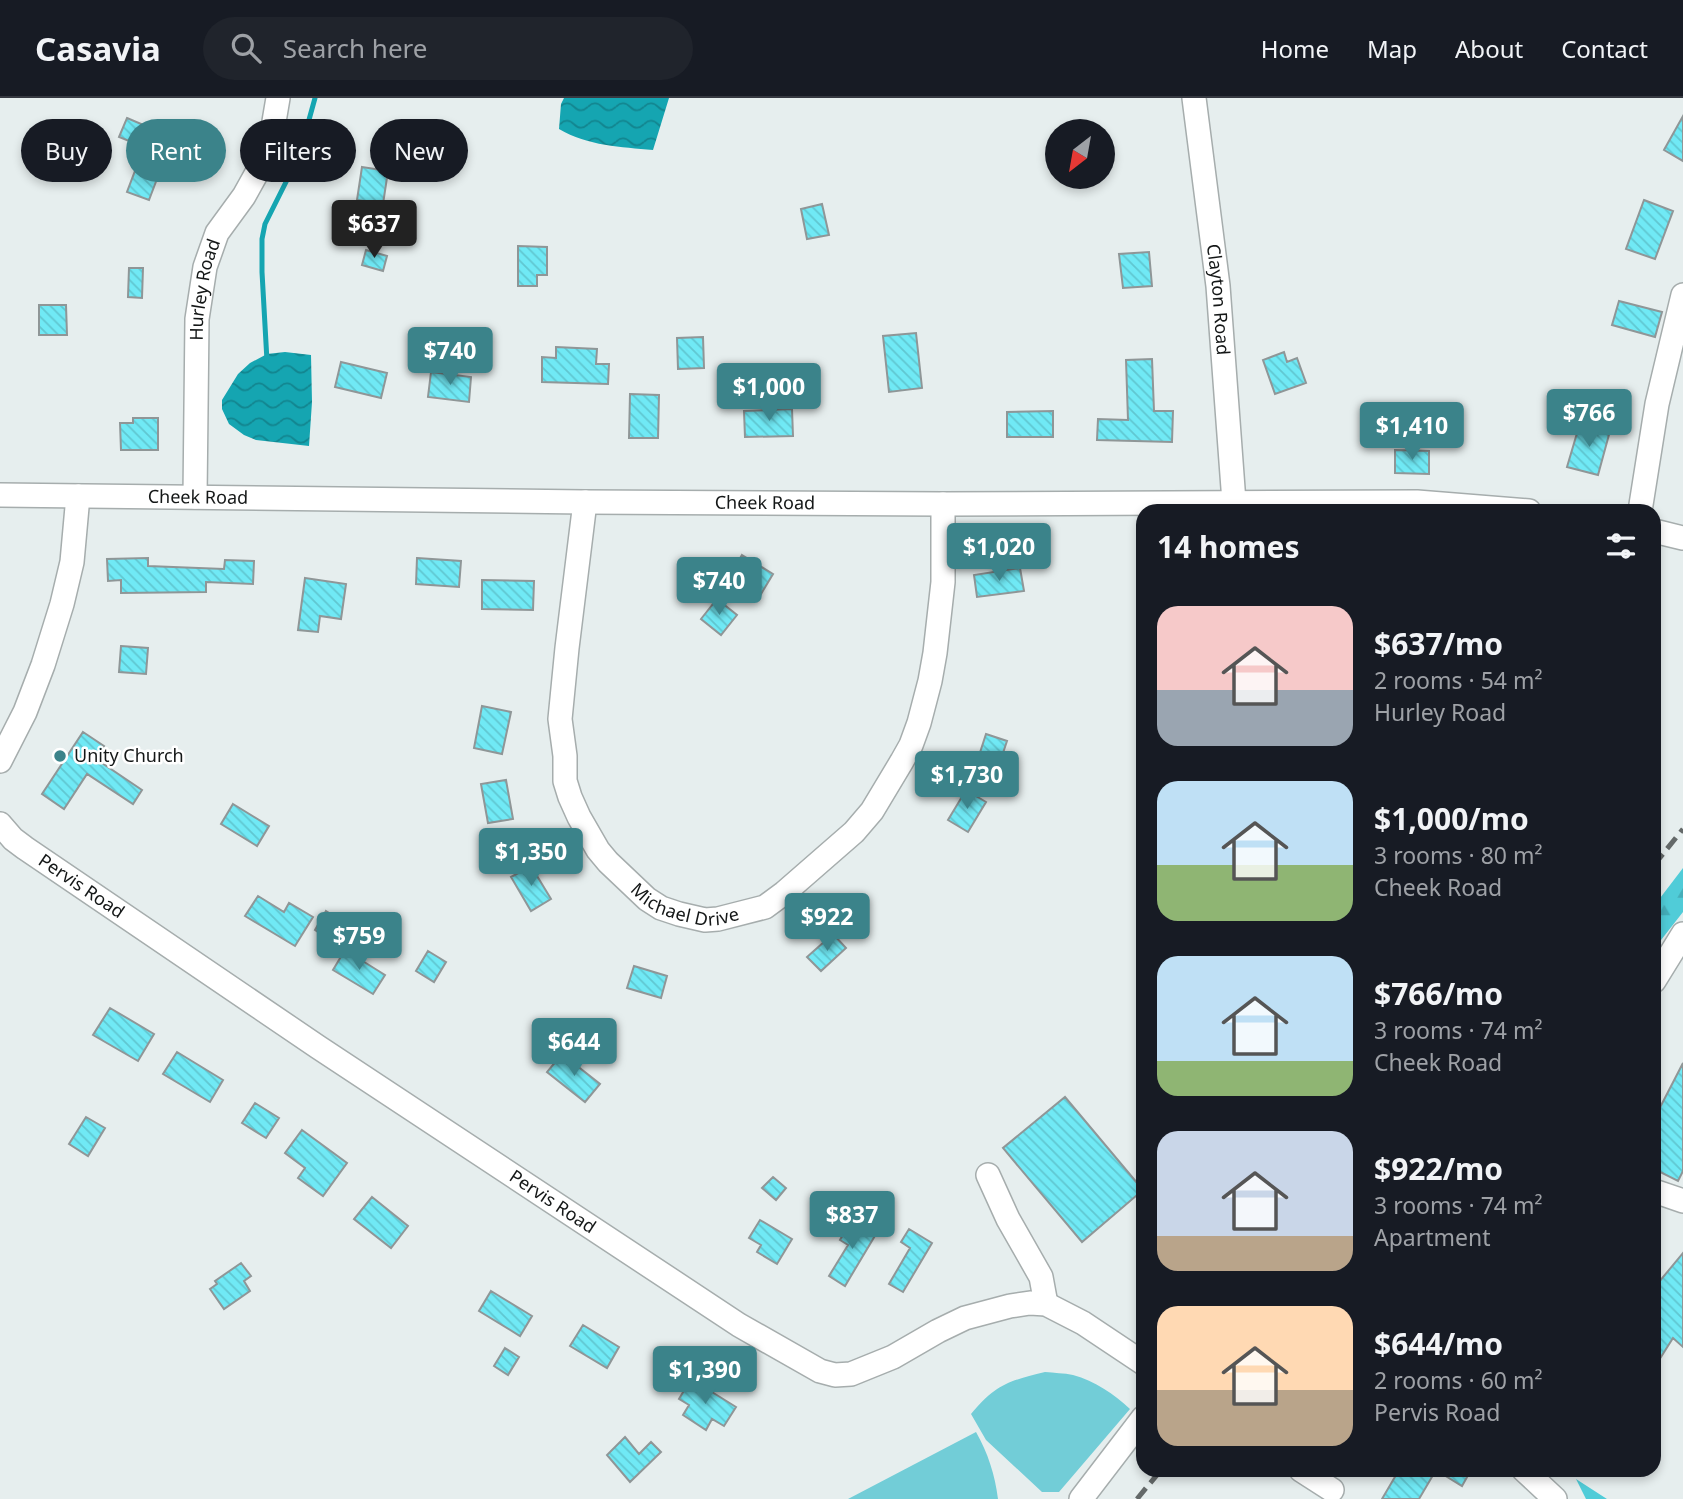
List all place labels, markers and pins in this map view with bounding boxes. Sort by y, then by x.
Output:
pin: $637 [333,200,415,260]
pin: $740 [409,328,491,387]
pin: $1,000 [712,364,826,423]
pin: $766 [1548,390,1630,449]
pin: $1,410 [1355,402,1469,462]
pin: $1,020 [942,524,1056,583]
pin: $740 [678,558,760,617]
place label: Unity Church [74,743,184,767]
marker: Unity Church [52,748,68,764]
pin: $1,730 [910,752,1024,811]
pin: $1,350 [474,828,588,888]
pin: $922 [786,894,868,953]
pin: $759 [318,912,400,972]
pin: $644 [533,1018,615,1078]
pin: $837 [811,1192,893,1251]
pin: $1,390 [648,1346,762,1406]

